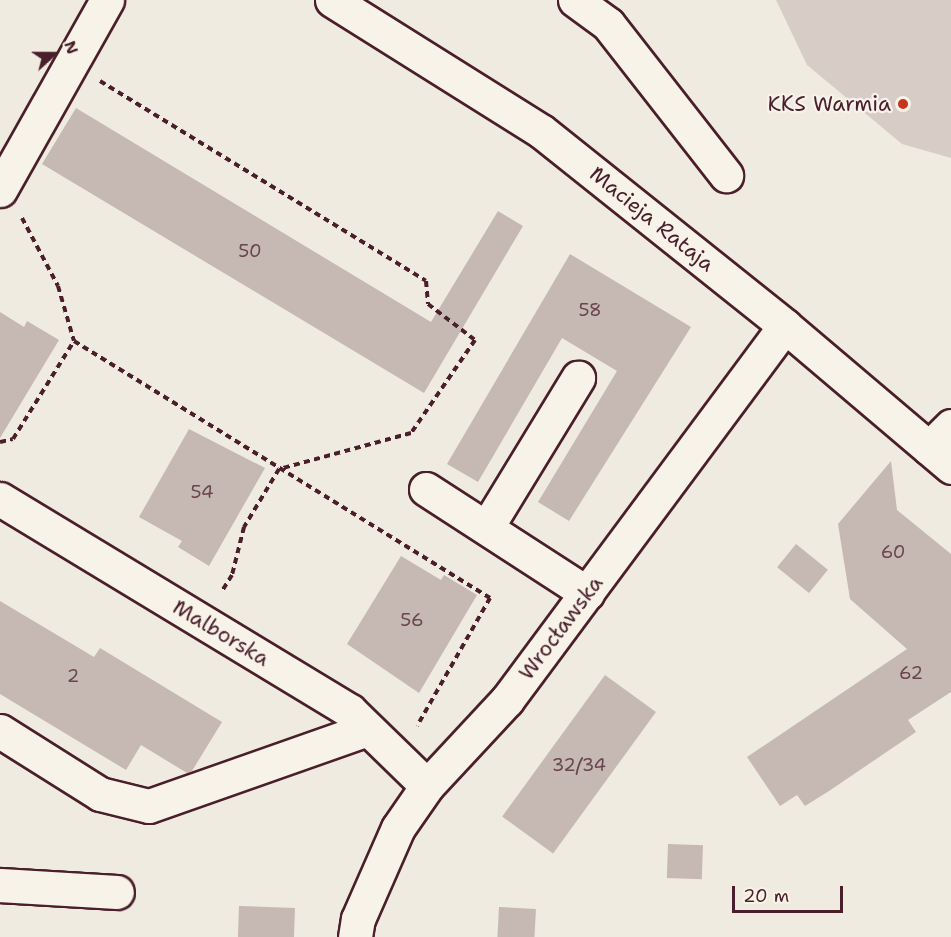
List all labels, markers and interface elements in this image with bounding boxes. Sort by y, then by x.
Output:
north arrow [24,24,84,84]
text: N [59,38,83,57]
place label: KKS Warmia [768,91,891,117]
marker: KKS Warmia [896,97,910,111]
street label: Macieja Rataja [585,161,719,277]
house number: 50 [238,240,262,262]
house number: 58 [578,299,602,321]
house number: 54 [190,481,214,503]
house number: 60 [881,541,905,563]
street label: Wrocławska [514,571,608,685]
street label: Malborska [168,594,274,672]
house number: 56 [400,609,424,631]
house number: 62 [899,662,923,684]
house number: 2 [67,665,79,687]
house number: 32/34 [552,754,606,776]
scale bar [735,874,846,912]
text: 20 m [743,884,789,908]

